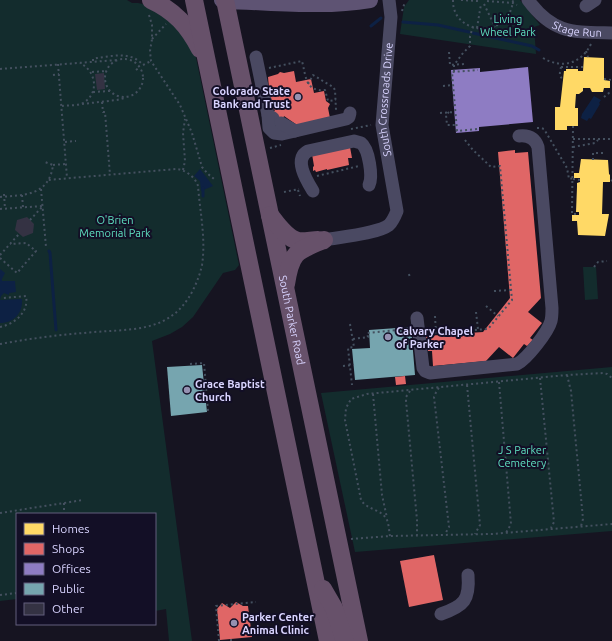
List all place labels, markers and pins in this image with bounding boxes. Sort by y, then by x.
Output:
place label: Colorado State Bank and Trust [213,85,290,110]
marker: Colorado State Bank and Trust [293,92,303,102]
place label: Calvary Chapel of Parker [396,325,474,350]
marker: Calvary Chapel of Parker [383,332,393,342]
place label: Grace Baptist Church [195,378,265,403]
marker: Grace Baptist Church [182,385,192,395]
place label: Parker Center Animal Clinic [242,611,314,636]
marker: Parker Center Animal Clinic [229,618,239,628]

